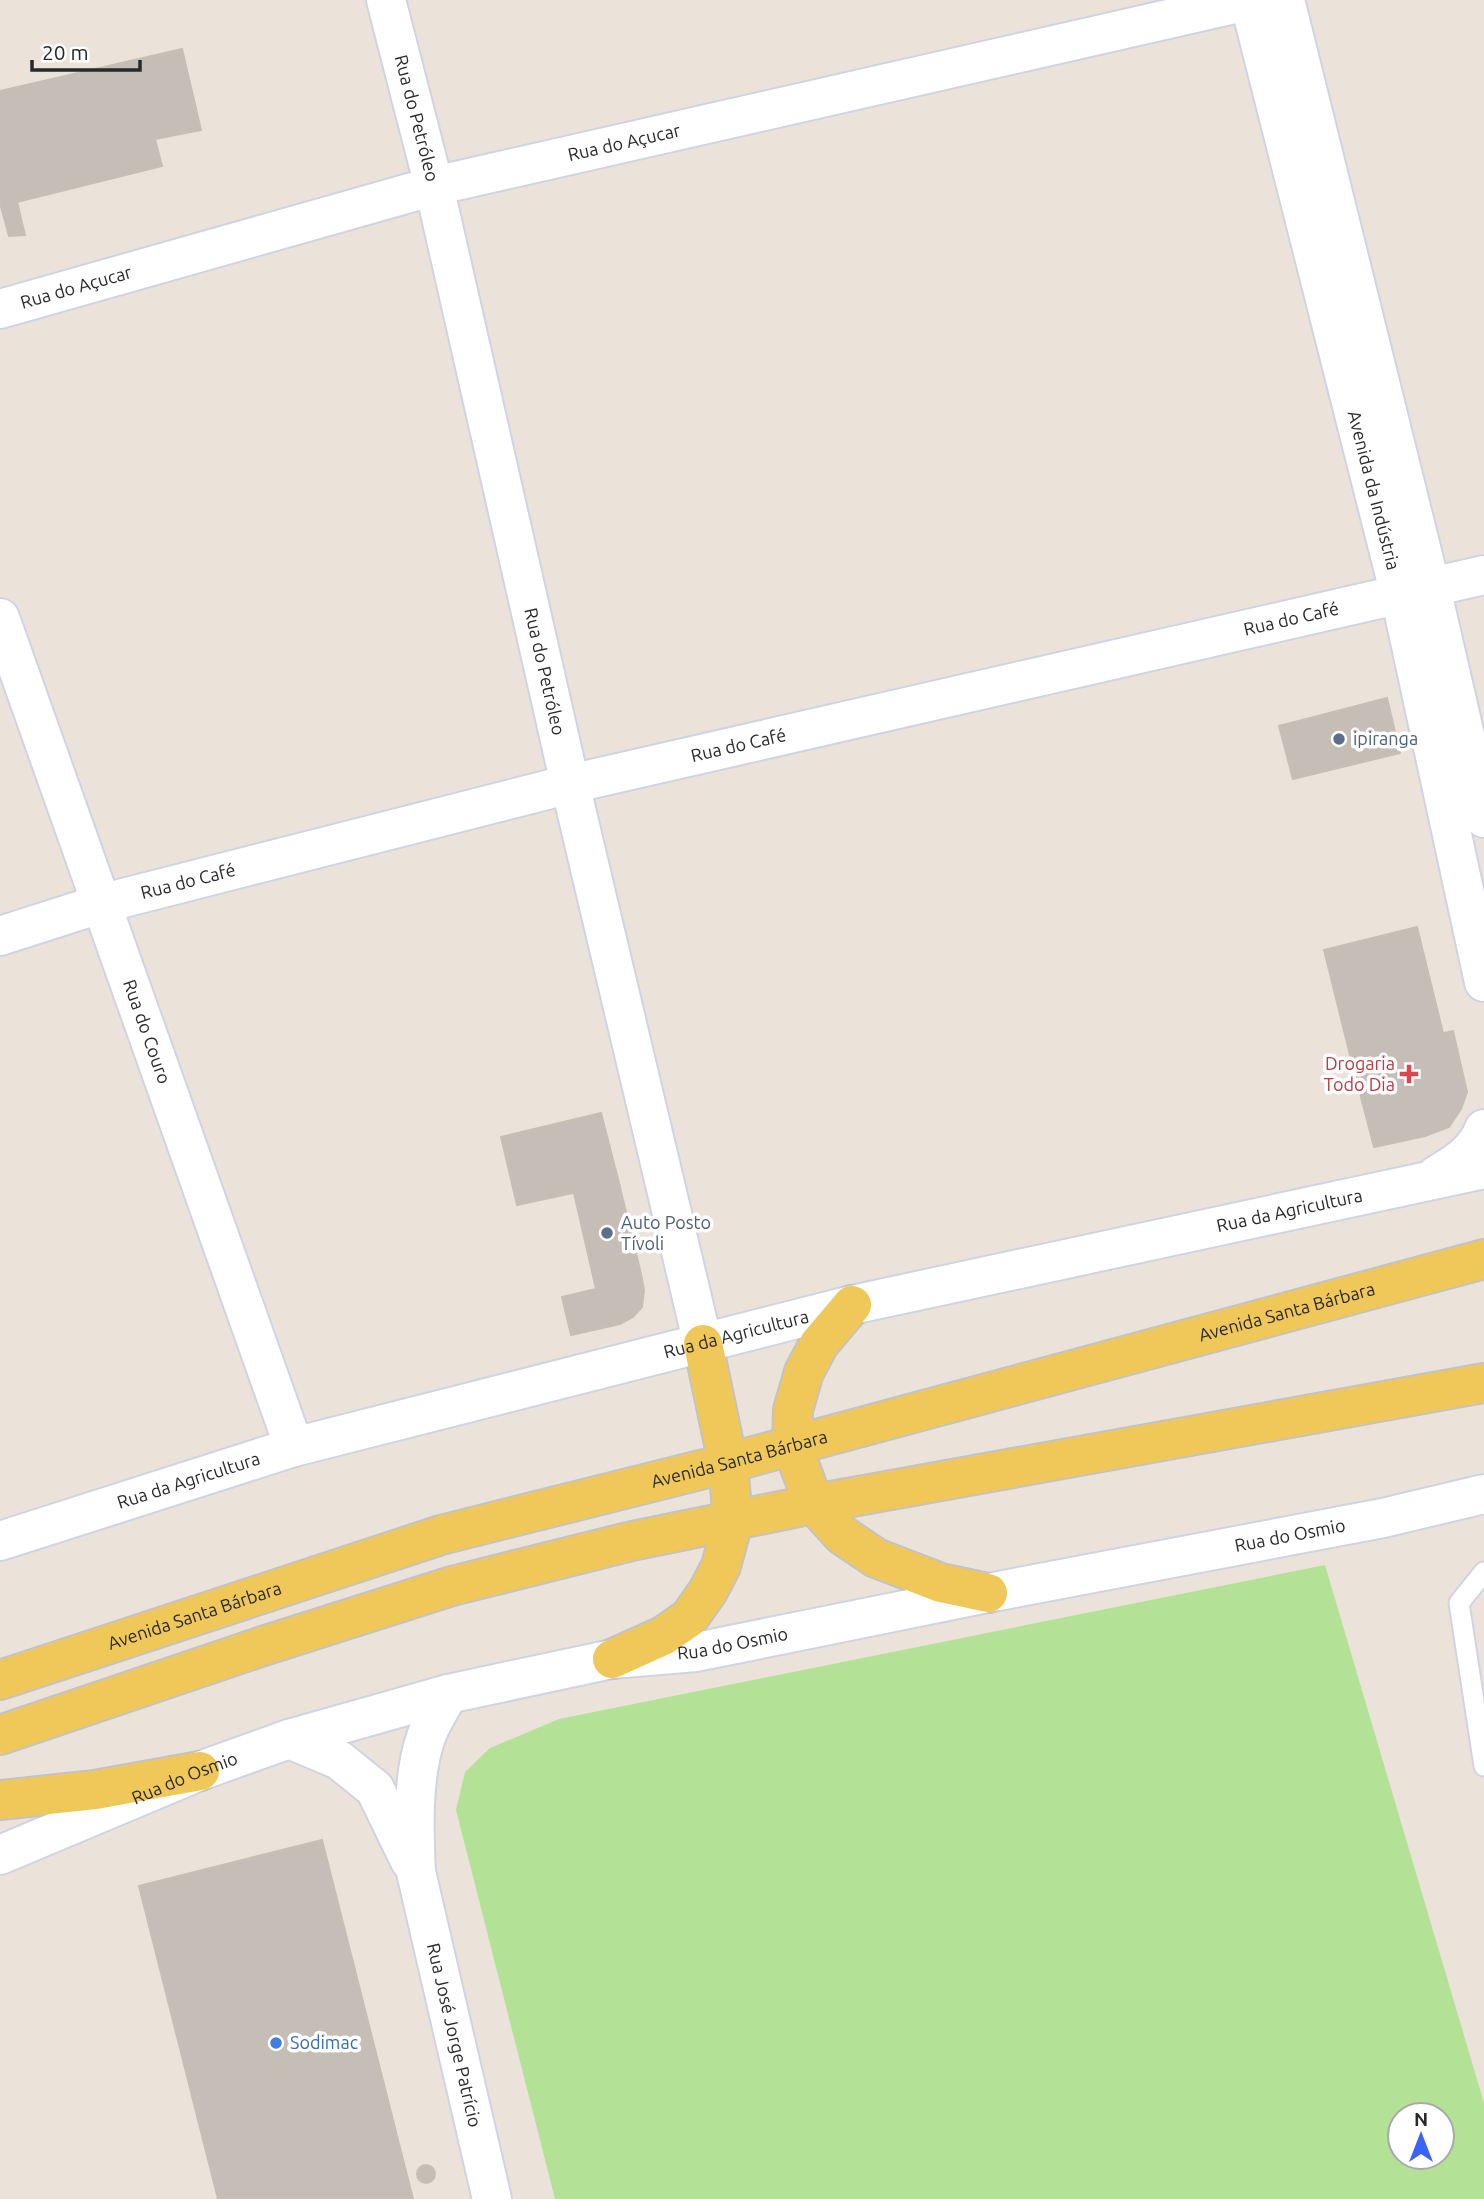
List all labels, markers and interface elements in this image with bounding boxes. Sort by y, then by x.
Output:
scale bar [32,28,140,72]
text: 20 m [42,40,89,64]
street label: Rua do Petróleo [392,52,443,183]
street label: Rua do Açucar [566,119,682,164]
street label: Rua do Açucar [18,261,134,312]
street label: Avenida da Indústria [1345,408,1404,572]
street label: Rua do Café [1241,598,1341,639]
street label: Rua do Petróleo [521,606,570,737]
street label: Rua do Café [689,724,788,765]
place label: ipiranga [1353,728,1418,748]
marker: ipiranga [1331,731,1347,747]
street label: Rua do Café [138,859,237,902]
street label: Rua do Couro [120,977,175,1086]
place label: Drogaria Todo Dia [1324,1053,1395,1094]
marker: Drogaria Todo Dia [1401,1066,1417,1082]
street label: Rua da Agricultura [1214,1184,1364,1235]
place label: Auto Posto Tívoli [621,1212,711,1253]
marker: Auto Posto Tívoli [599,1225,615,1241]
street label: Avenida Santa Bárbara [1196,1278,1377,1345]
street label: Rua da Agricultura [661,1305,811,1362]
street label: Avenida Santa Bárbara [649,1426,829,1491]
street label: Rua da Agricultura [114,1448,262,1512]
street label: Rua do Osmio [1233,1514,1347,1555]
street label: Avenida Santa Bárbara [105,1577,284,1653]
street label: Rua do Osmio [676,1623,789,1663]
street label: Rua do Osmio [128,1747,240,1808]
street label: Rua José Jorge Patrício [424,1941,486,2129]
place label: Sodimac [290,2032,358,2052]
marker: Sodimac [268,2035,284,2051]
north arrow [1386,2101,1456,2171]
text: N [1414,2108,1428,2130]

